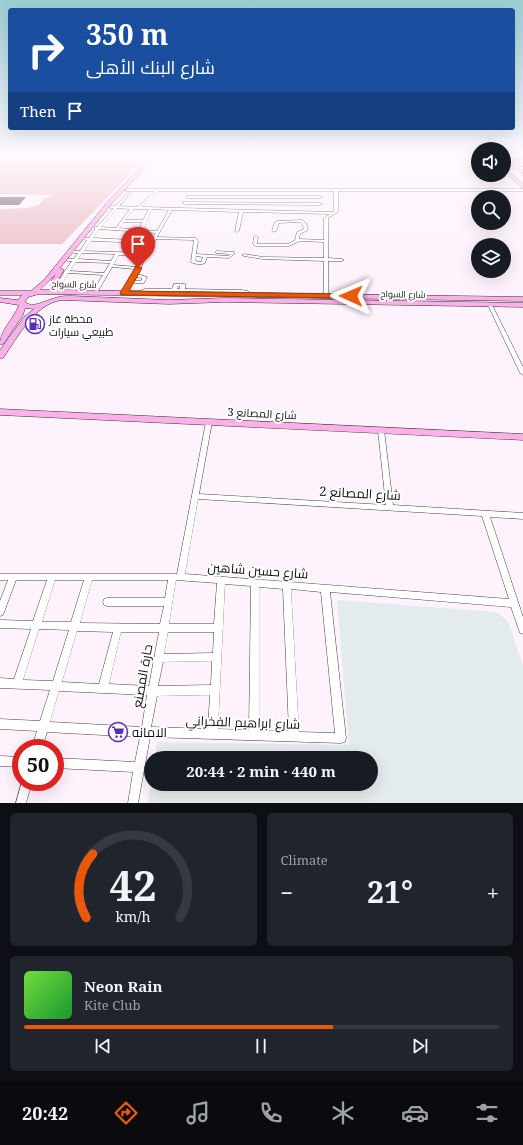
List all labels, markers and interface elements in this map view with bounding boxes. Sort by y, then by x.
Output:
text: 350 m [86,15,168,53]
icon: right [20,24,72,76]
text: شارع البنك الأهلى [86,55,215,79]
icon: arrive [64,100,86,122]
text: Then [20,101,56,121]
map controls [471,142,511,278]
button: sound [471,142,511,182]
button: search [471,190,511,230]
pin [121,227,155,268]
icon: arrive [127,233,149,255]
button: layers [471,238,511,278]
position arrow [330,275,372,317]
street label: شارع السواح [51,277,97,291]
street label: شارع السواح [380,287,426,301]
place label: محطة غاز طبيعي سيارات [48,311,113,341]
fuel station icon: محطة غاز طبيعي سيارات [24,313,46,335]
street label: شارع المصانع 3 [227,404,297,423]
street label: شارع المصانع 2 [319,482,401,504]
street label: شارع حسين شاهين [207,557,309,583]
street label: حارة المصنع [128,643,156,709]
street label: شارع ابراهيم الفخراني [185,711,301,735]
supermarket icon: الامانه [107,721,129,743]
place label: الامانه [132,723,167,741]
speed limit sign: 50 [12,739,64,791]
text: 20:44 · 2 min · 440 m [186,761,336,781]
text: Climate [281,851,328,869]
text: 42 [110,856,157,912]
text: 21° [367,871,413,912]
text: − [281,877,293,907]
text: + [487,877,499,907]
text: km/h [116,906,151,925]
text: Neon Rain [84,976,162,996]
text: Kite Club [84,996,140,1014]
icon: previous [92,1035,114,1057]
icon: pause [250,1035,272,1057]
icon: next [409,1035,431,1057]
icon: directions [112,1099,140,1127]
icon: music [184,1099,212,1127]
icon: phone [257,1099,285,1127]
icon: climate [329,1099,357,1127]
icon: car [401,1099,429,1127]
icon: filters [473,1099,501,1127]
text: 20:42 [22,1101,68,1125]

